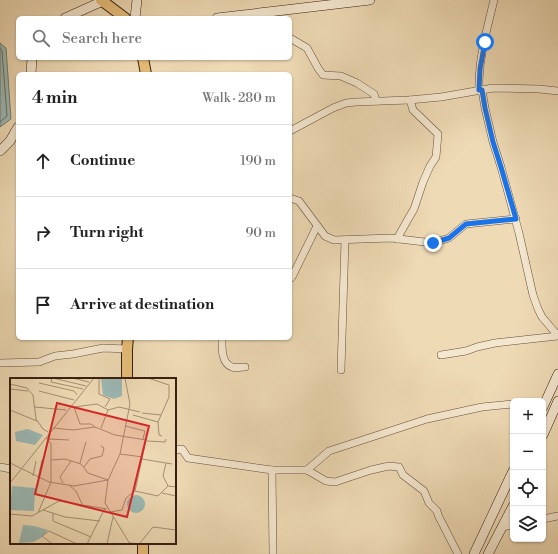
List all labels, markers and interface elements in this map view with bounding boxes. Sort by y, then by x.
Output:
search box [16,16,292,60]
icon: search [30,27,52,49]
text: Search here [62,29,142,48]
route start [476,33,494,51]
text: 4 min [32,87,77,109]
text: Walk · 280 m [202,90,276,106]
icon: ahead [32,150,54,172]
text: Continue [70,151,135,170]
text: 190 m [240,153,276,169]
icon: right [32,222,54,244]
text: Turn right [70,223,144,242]
text: 90 m [245,225,276,241]
route end [424,234,442,252]
icon: arrive [32,294,54,316]
text: Arrive at destination [70,295,214,314]
inset map [10,378,176,544]
map controls [510,398,546,542]
button: + [510,398,546,434]
button: − [510,434,546,470]
button: locate [510,470,546,506]
button: layers [510,506,546,542]

